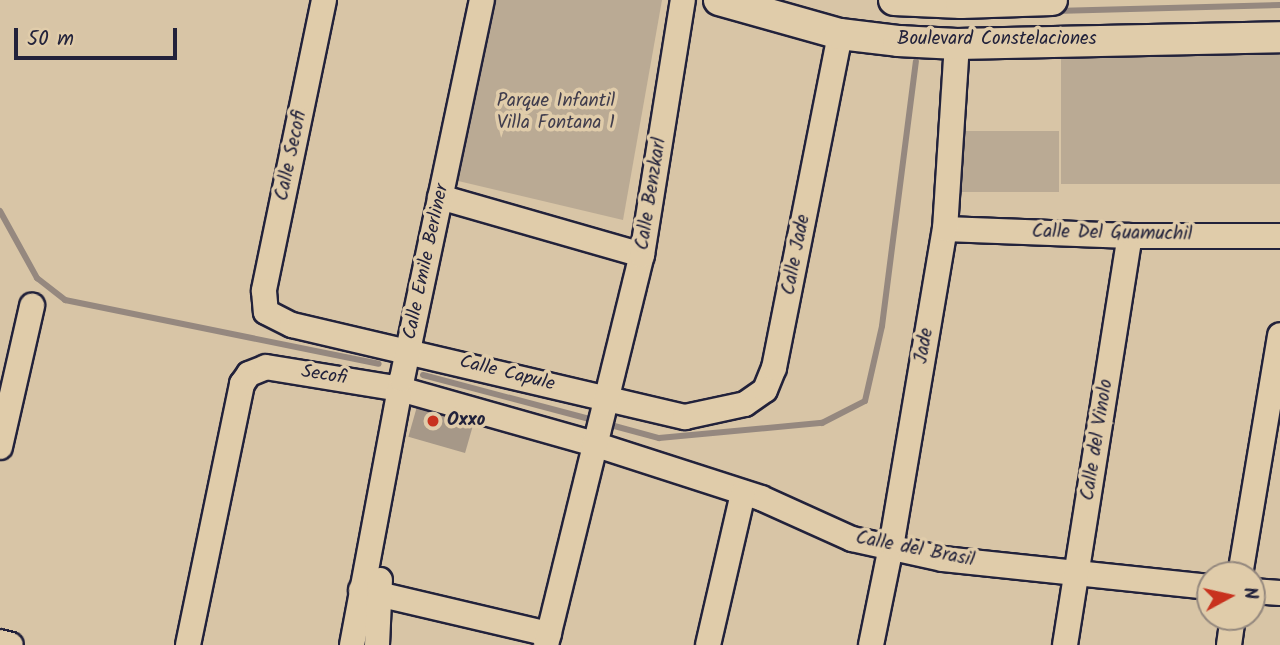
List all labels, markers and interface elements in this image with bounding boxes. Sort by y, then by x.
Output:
scale bar [18,14,180,58]
text: 50 m [27,23,74,56]
street label: Boulevard Constelaciones [897,29,1097,51]
park label: Parque Infantil Villa Fontana 1 [497,91,615,135]
street label: Calle Secofi [271,109,313,203]
street label: Calle Benzkarl [632,136,672,252]
street label: Calle Emile Berliner [399,182,455,342]
street label: Calle Jade [778,213,816,297]
street label: Calle Del Guamuchil [1032,221,1192,247]
street label: Jade [911,326,939,366]
street label: Calle Capule [457,351,557,397]
street label: Secofi [300,361,348,391]
street label: Calle del Vinolo [1077,378,1119,502]
place label: Oxxo [447,410,485,432]
marker: Oxxo [425,413,441,429]
street label: Calle del Brasil [854,527,976,573]
north arrow [1196,561,1266,631]
text: N [1234,585,1266,601]

